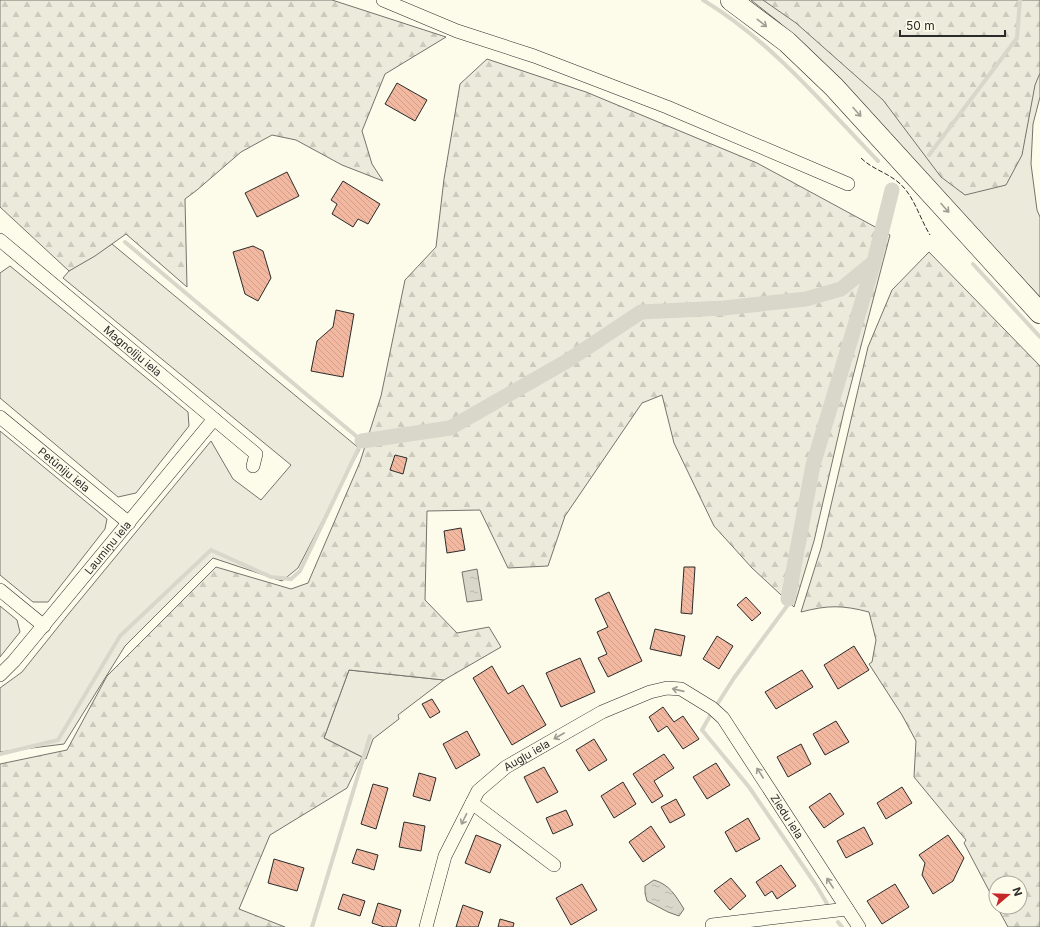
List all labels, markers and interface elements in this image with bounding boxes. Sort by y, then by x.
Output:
scale bar [900,12,1005,38]
text: 50 m [906,18,935,33]
one-way arrow [757,19,768,28]
one-way arrow [852,107,862,117]
one-way arrow [940,202,949,212]
street label: Magnoliju iela [101,323,165,379]
street label: Petūniju iela [35,444,93,495]
street label: Laumiņu iela [82,518,134,577]
one-way arrow [672,685,685,693]
one-way arrow [554,733,566,741]
street label: Augļu iela [501,736,552,774]
one-way arrow [755,768,764,779]
street label: Ziedu iela [767,791,807,841]
one-way arrow [460,813,467,825]
north arrow [988,875,1028,915]
one-way arrow [826,878,834,889]
text: N [1009,885,1025,898]

